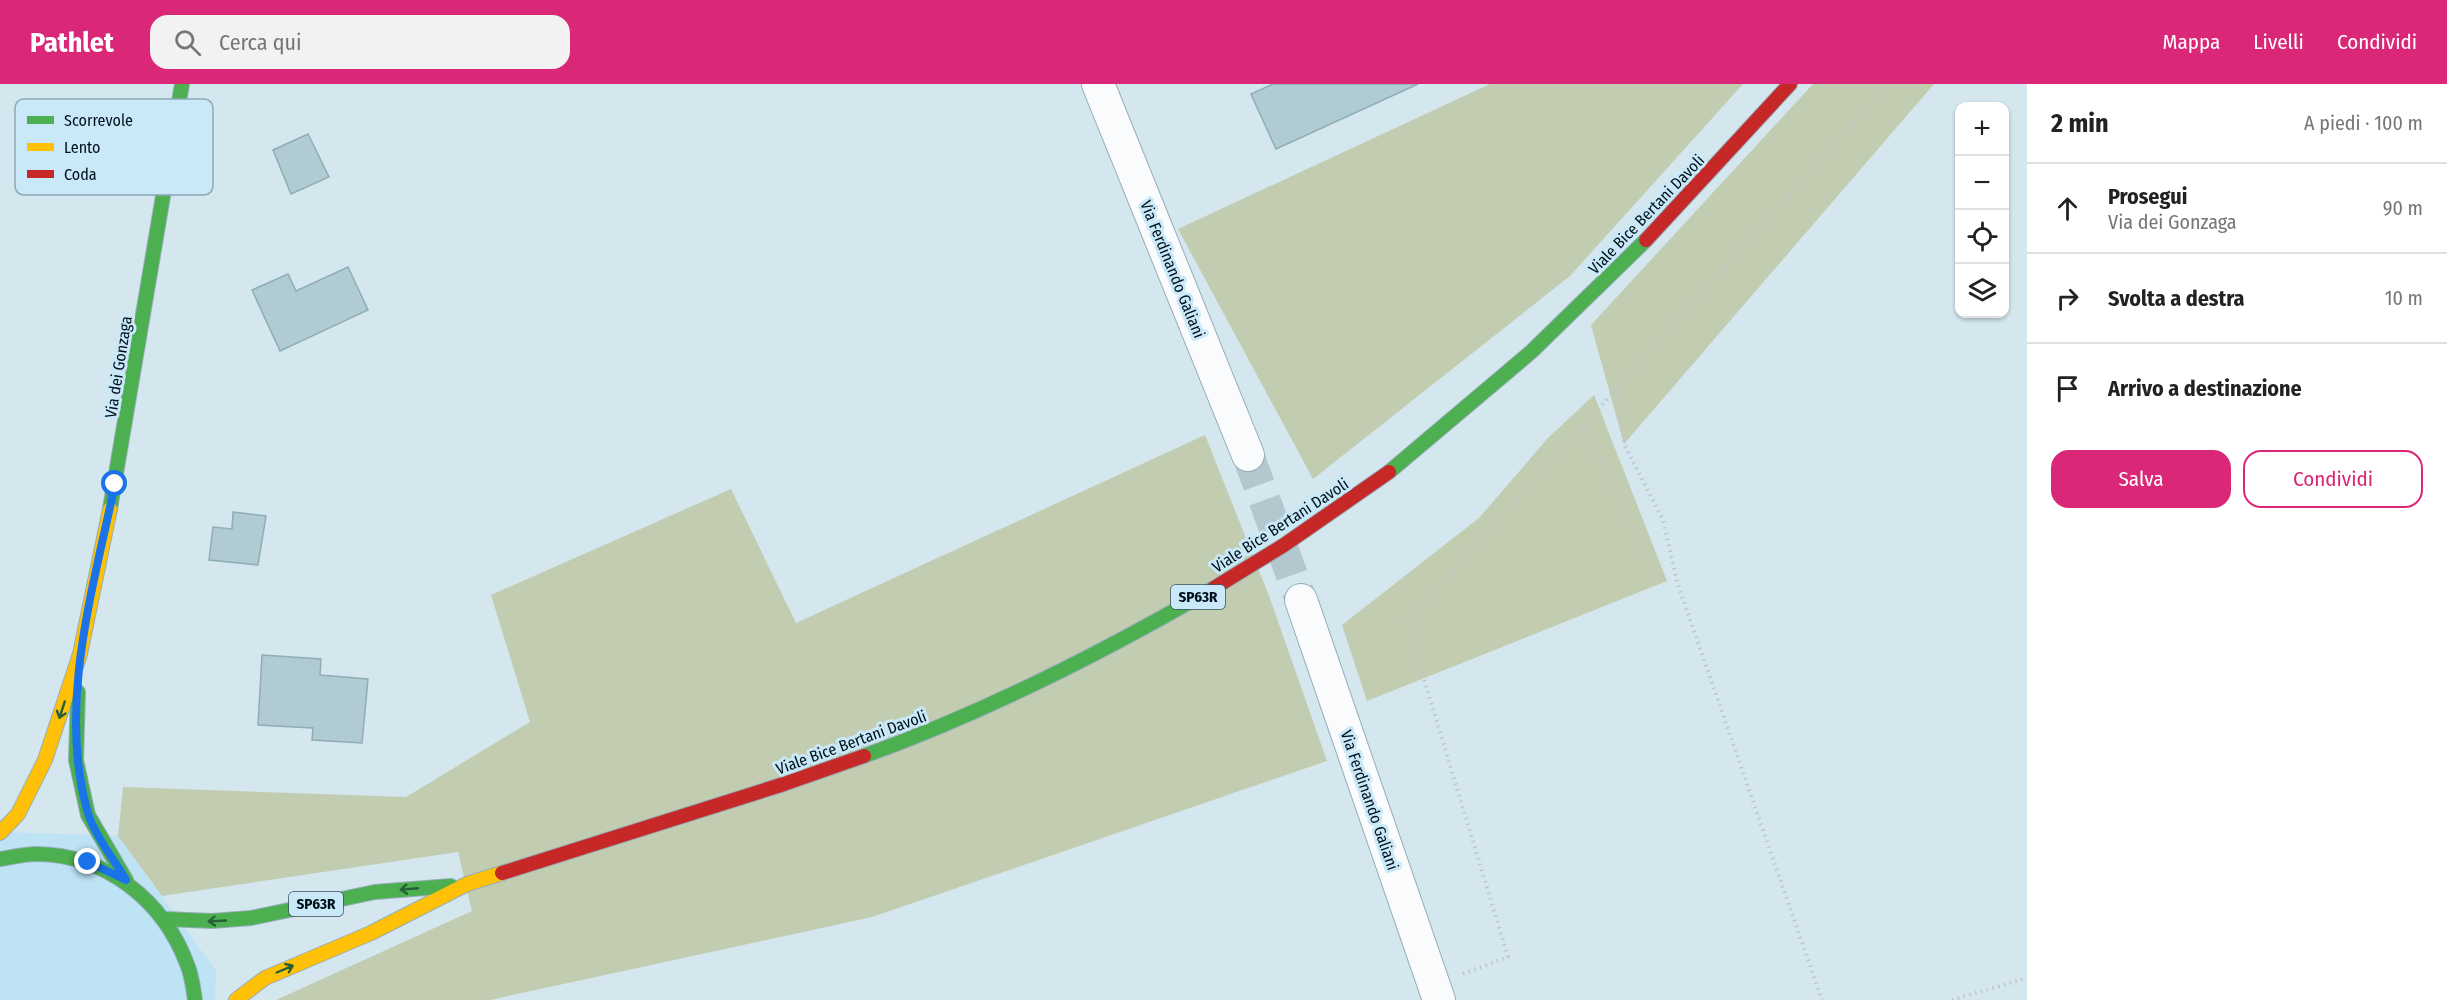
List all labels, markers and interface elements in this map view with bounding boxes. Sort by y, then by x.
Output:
search box [150,15,570,69]
text: Pathlet [30,26,114,59]
icon: search [171,26,204,59]
text: Cerca qui [219,29,302,56]
text: Mappa [2163,29,2220,55]
text: Livelli [2253,29,2304,55]
text: Condividi [2337,29,2417,55]
legend [15,99,213,195]
map controls [1955,102,2009,318]
button: + [1955,102,2009,156]
text: 2 min [2051,108,2109,139]
text: Scorrevole [64,111,133,130]
text: A piedi · 100 m [2304,111,2423,135]
text: Lento [64,138,100,157]
street label: Viale Bice Bertani Davoli [1584,151,1708,278]
button: − [1955,156,2009,210]
text: Coda [64,165,97,184]
text: Prosegui [2108,183,2187,210]
icon: ahead [2051,192,2084,225]
text: 90 m [2383,196,2423,220]
street label: Via Ferdinando Galiani [1136,198,1209,341]
button: locate [1955,210,2009,264]
text: Via dei Gonzaga [2108,210,2237,234]
button: layers [1955,264,2009,318]
icon: right [2051,282,2084,315]
text: Svolta a destra [2108,285,2245,312]
text: 10 m [2385,286,2423,310]
street label: Via dei Gonzaga [101,315,136,419]
icon: arrive [2051,372,2084,405]
text: Arrivo a destinazione [2108,375,2302,402]
button: Salva [2051,450,2231,508]
button: Condividi [2243,450,2423,508]
route start [101,470,127,496]
street label: Viale Bice Bertani Davoli [1209,474,1352,577]
road number: SP63R [1171,585,1225,609]
one-way arrow [55,700,66,719]
street label: Viale Bice Bertani Davoli [773,706,929,779]
street label: Via Ferdinando Galiani [1337,728,1402,873]
route end [74,848,100,874]
one-way arrow [400,884,420,895]
road number: SP63R [289,892,343,916]
one-way arrow [208,915,227,926]
one-way arrow [276,963,294,974]

